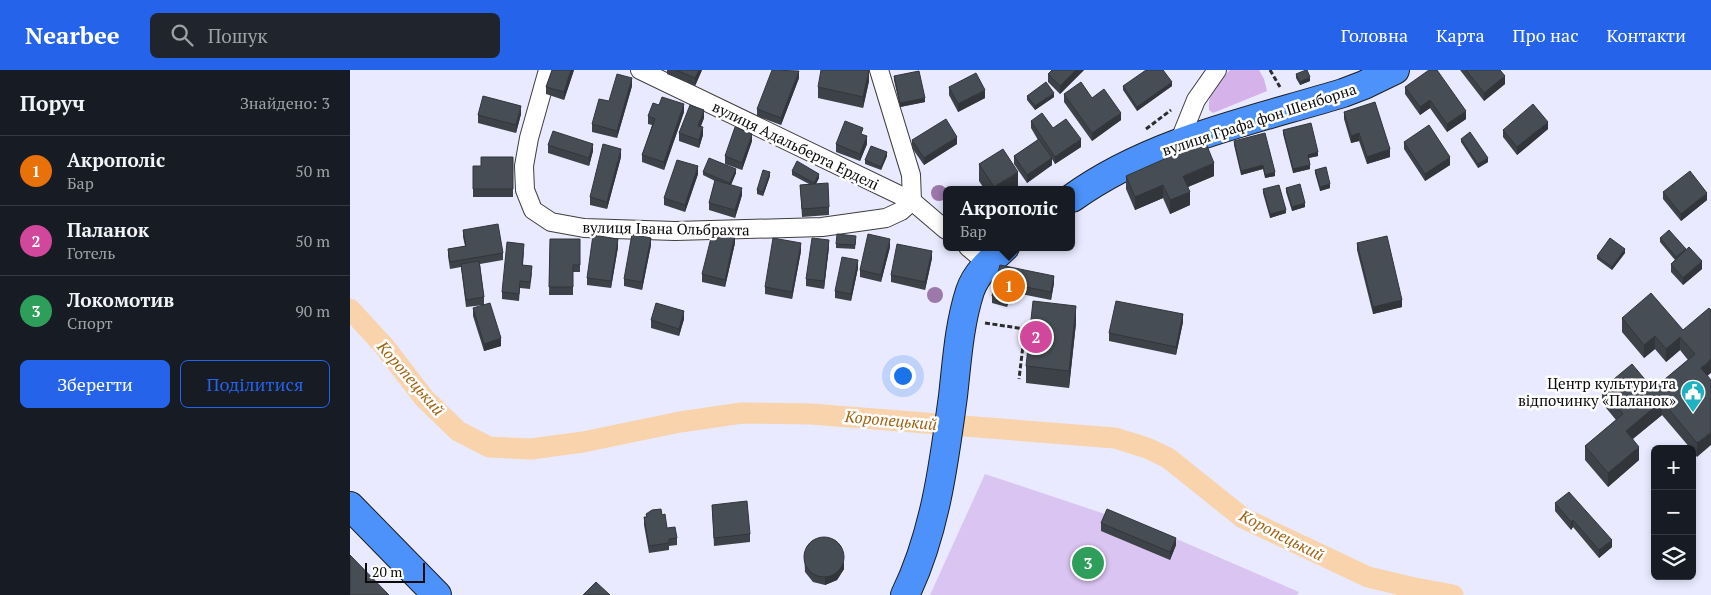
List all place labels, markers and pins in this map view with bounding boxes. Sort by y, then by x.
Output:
pin: 1 [993,267,1025,305]
pin: 2 [1020,318,1052,356]
place label: Центр культури та відпочинку «Паланок» [1518,373,1676,410]
public building icon: Центр культури та відпочинку «Паланок» [1680,379,1706,413]
pin: 3 [1072,544,1104,582]

